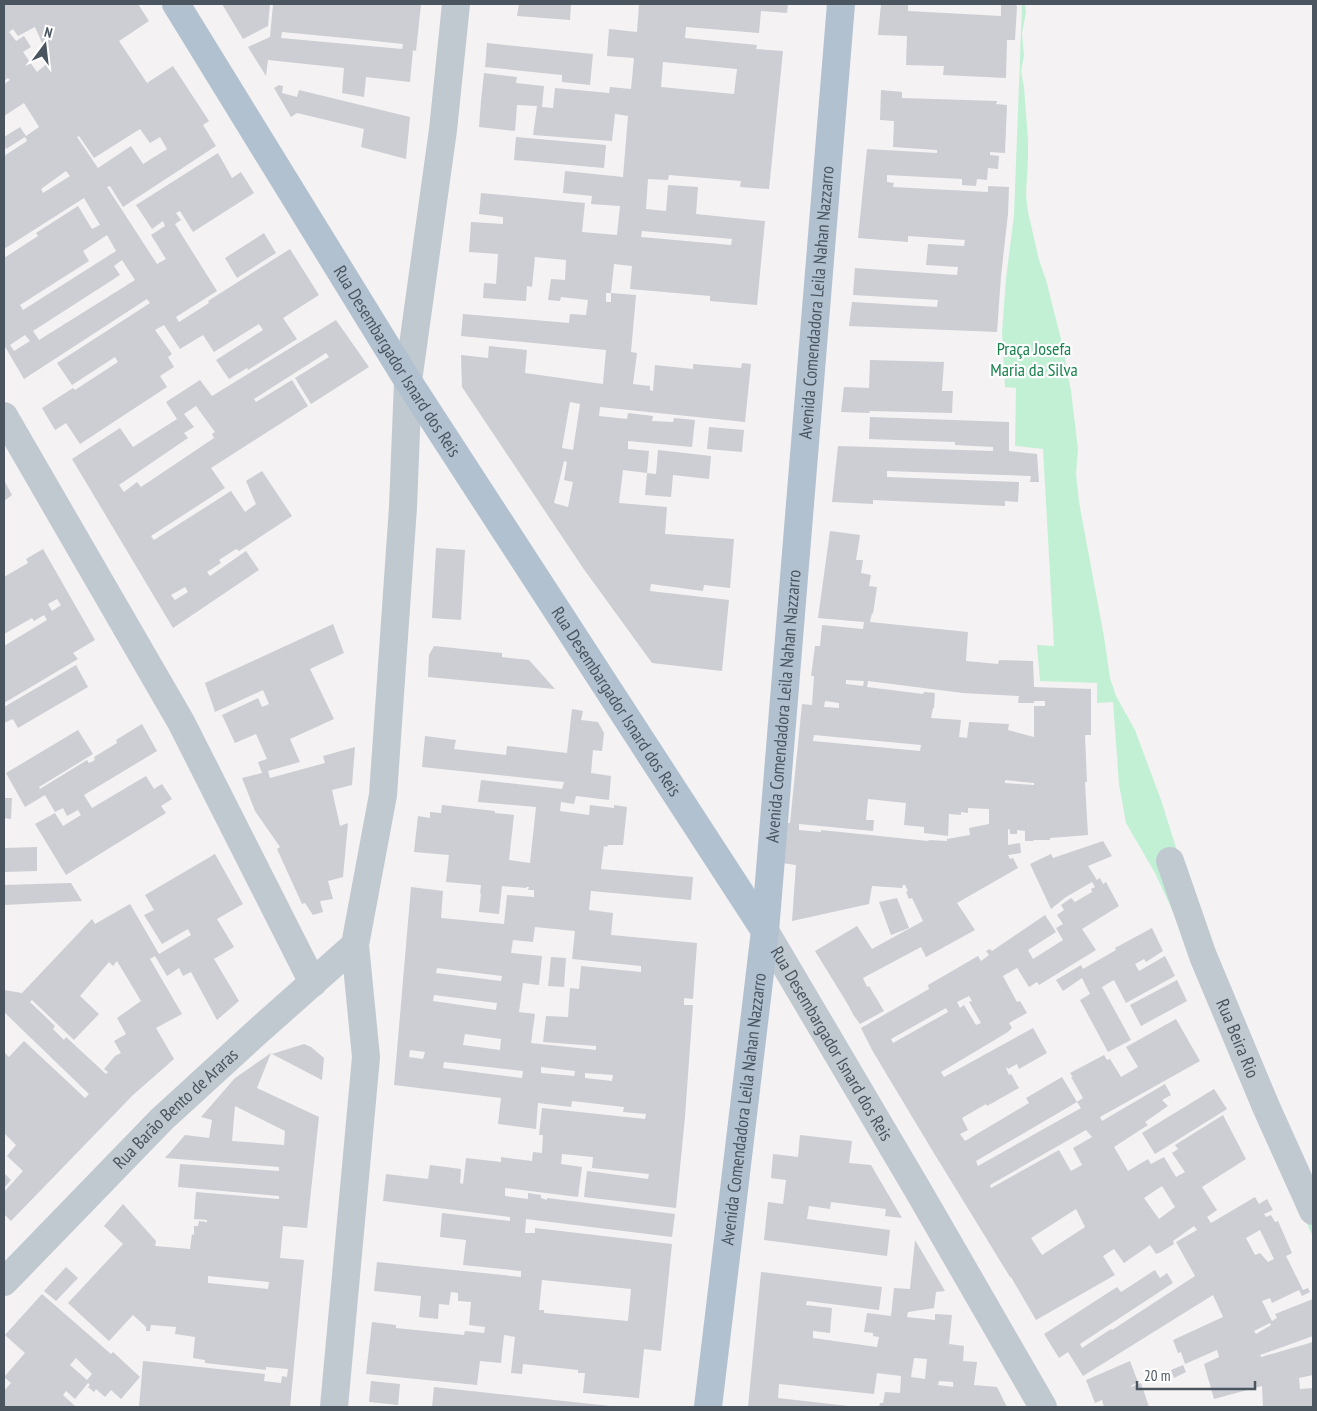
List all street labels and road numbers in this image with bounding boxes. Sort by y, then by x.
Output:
street label: Avenida Comendadora Leila Nahan Nazzarro [793,165,839,440]
street label: Rua Desembargador Isnard dos Reis [329,261,466,461]
street label: Avenida Comendadora Leila Nahan Nazzarro [760,568,806,844]
street label: Rua Desembargador Isnard dos Reis [547,602,687,801]
street label: Rua Desembargador Isnard dos Reis [766,942,898,1145]
street label: Avenida Comendadora Leila Nahan Nazzarro [715,972,771,1246]
street label: Rua Beira Rio [1211,995,1265,1082]
street label: Rua Barão Bento de Araras [108,1043,243,1174]

